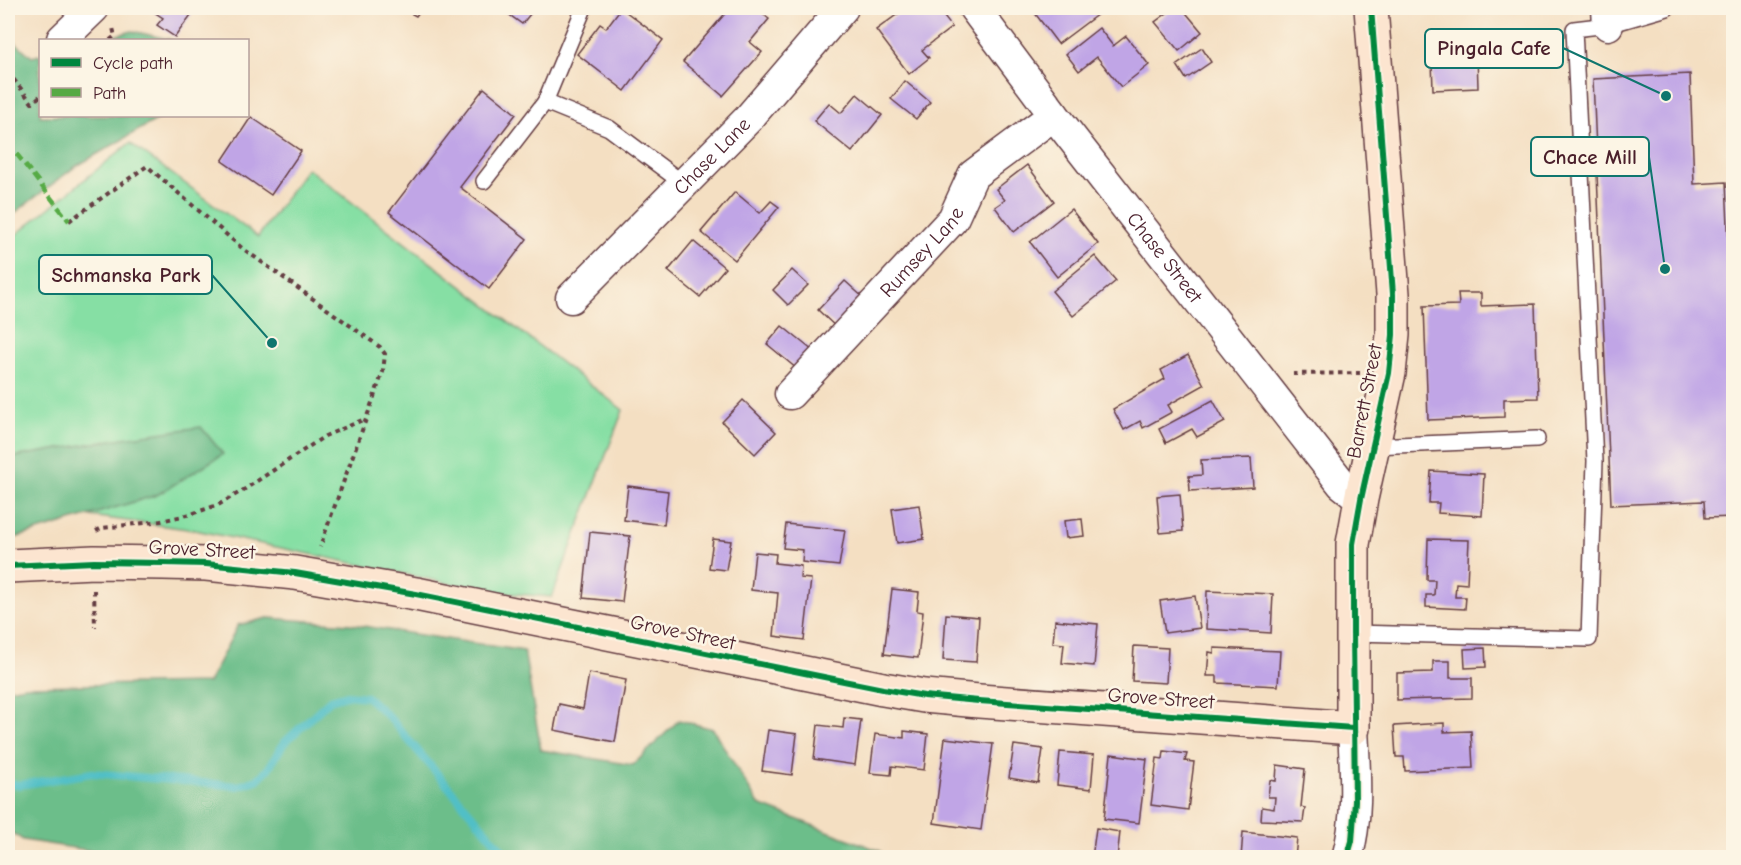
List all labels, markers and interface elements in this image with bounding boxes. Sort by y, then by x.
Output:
callout: Pingala Cafe [1425,29,1563,68]
text: Pingala Cafe [1437,36,1551,60]
legend [39,39,249,117]
text: Cycle path [93,53,173,74]
text: Path [93,83,126,104]
street label: Chase Lane [669,113,755,200]
callout: Chace Mill [1531,137,1649,176]
text: Chace Mill [1543,145,1637,169]
street label: Rumsey Lane [875,204,969,302]
street label: Chase Street [1122,208,1208,308]
callout: Schmanska Park [39,255,212,294]
text: Schmanska Park [51,263,201,287]
street label: Barrett Street [1342,341,1387,460]
street label: Grove Street [148,535,257,564]
street label: Grove Street [628,610,739,655]
street label: Grove Street [1107,683,1216,714]

